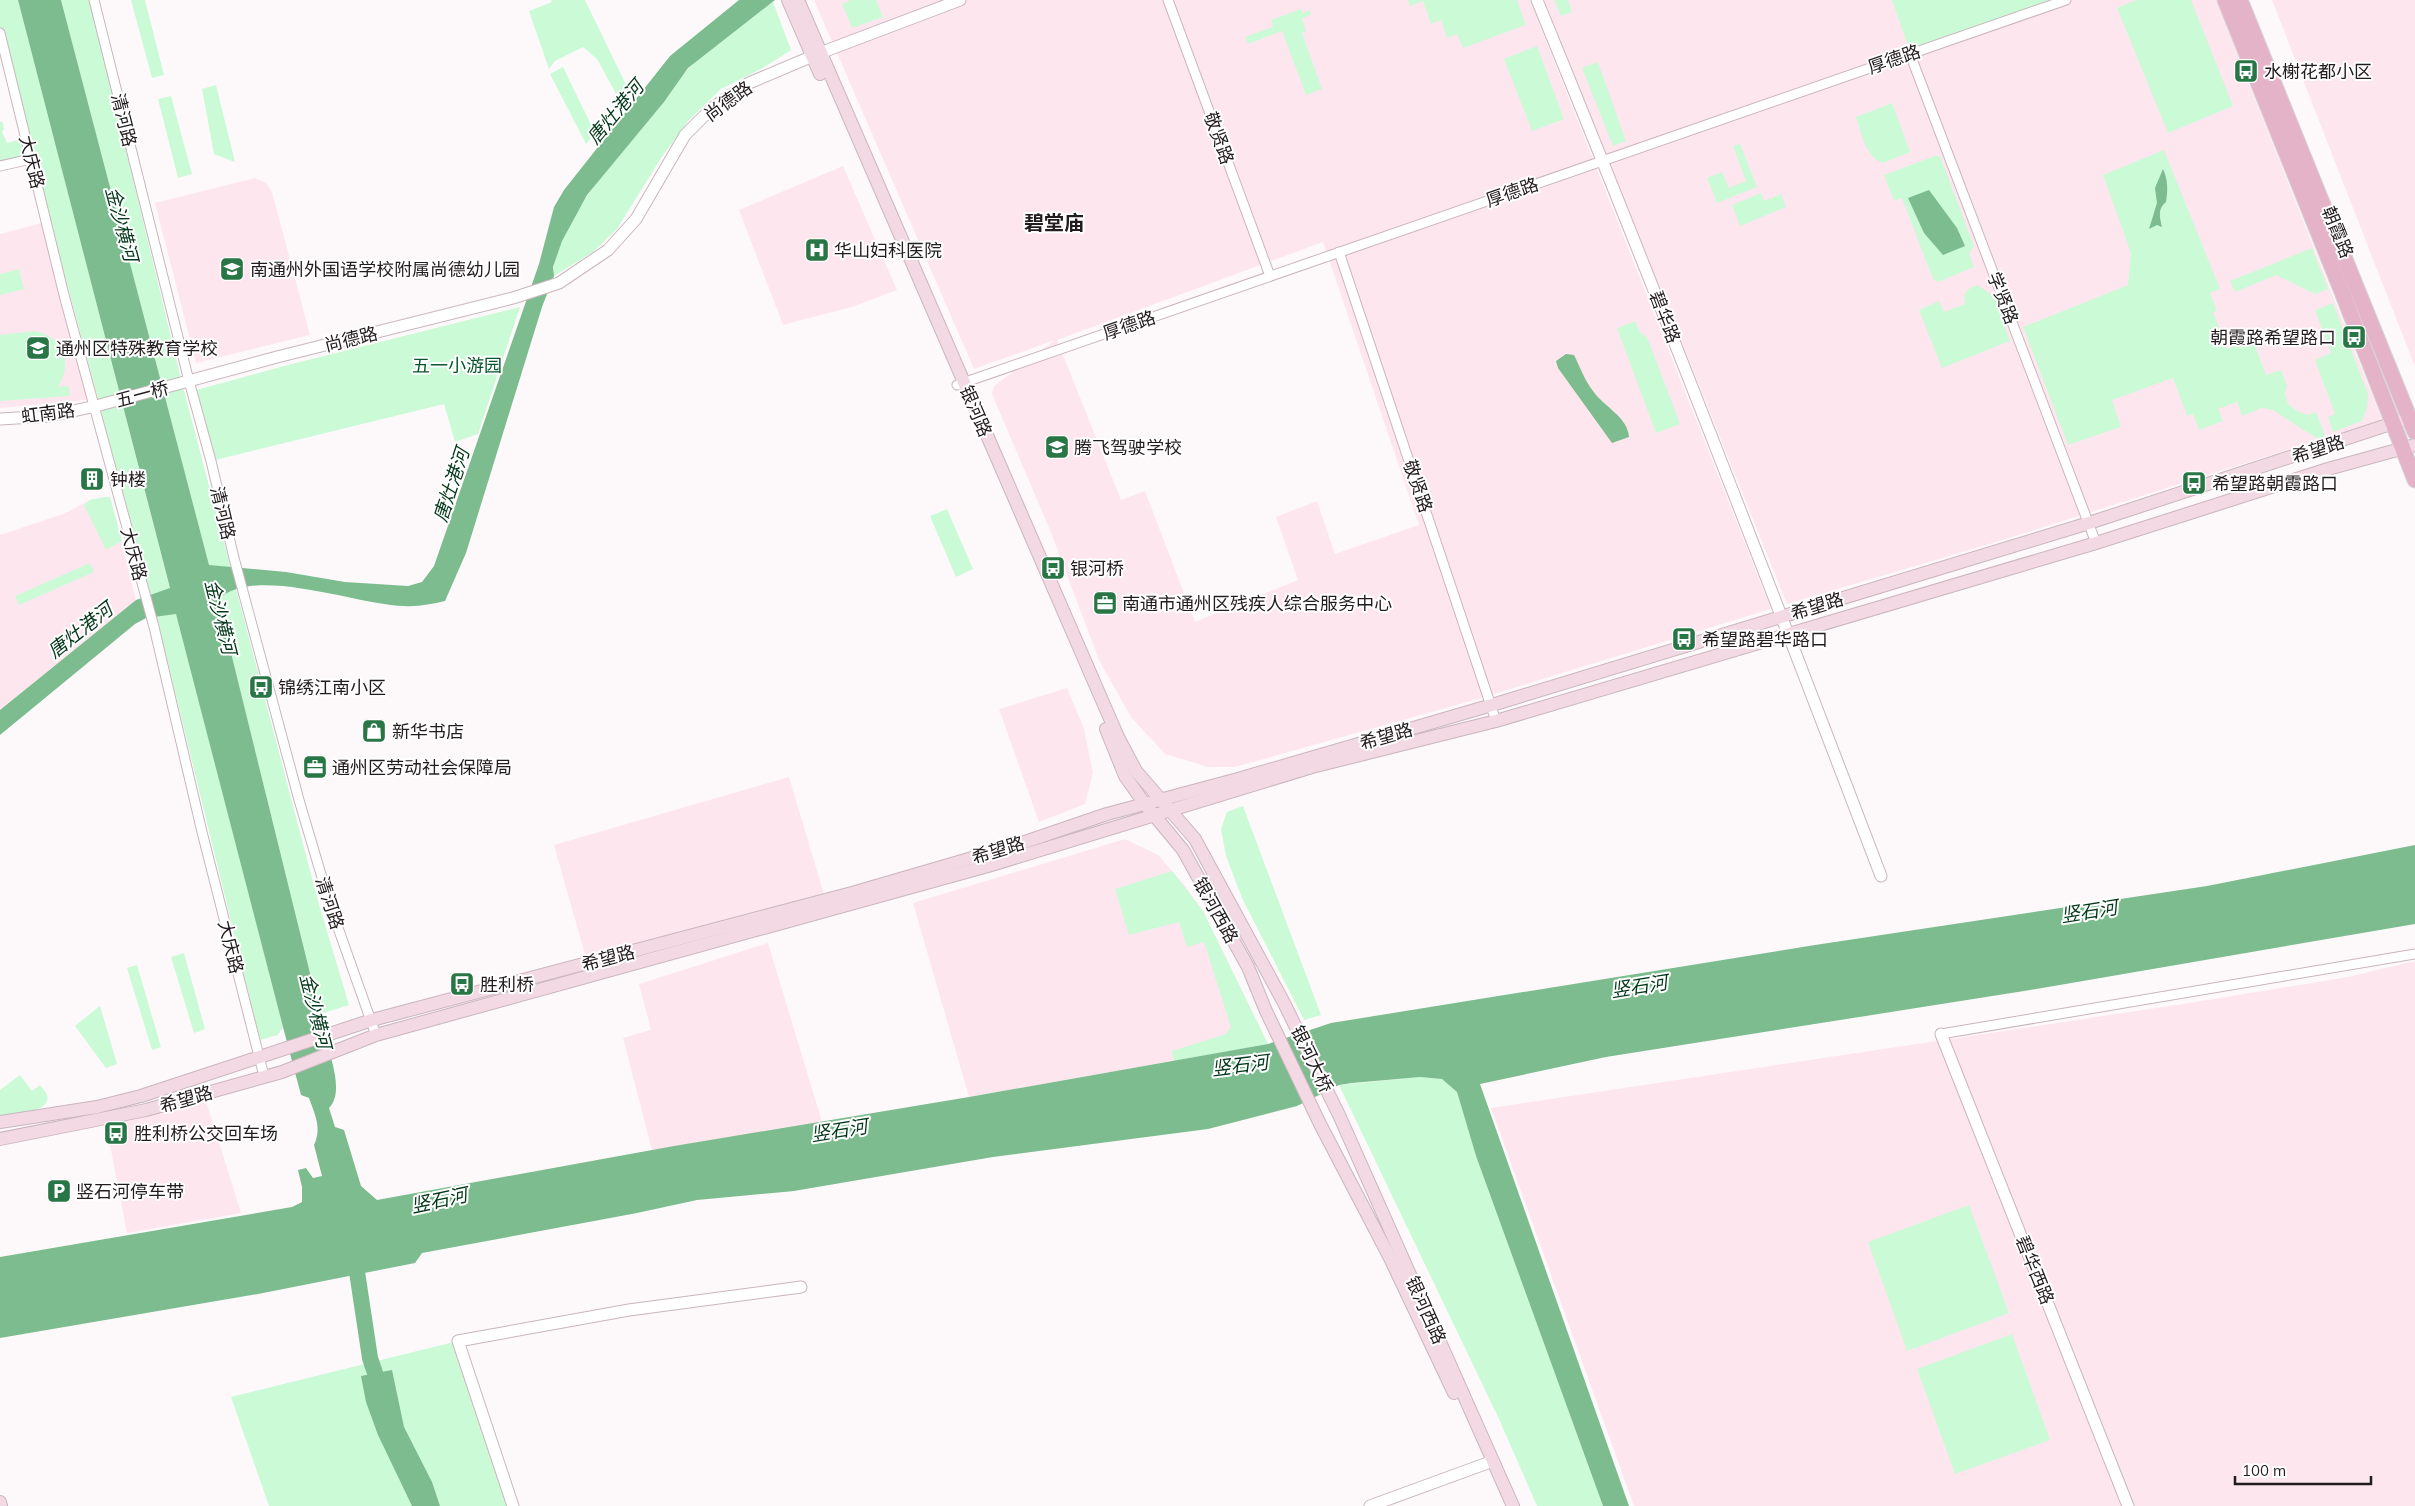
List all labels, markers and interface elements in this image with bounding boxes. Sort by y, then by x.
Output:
street label: 厚德路 [1865,39,1923,79]
bus stop icon: 水榭花都小区 [2233,58,2259,84]
place label: 水榭花都小区 [2264,60,2372,83]
water label: 唐灶港河 [581,72,651,149]
street label: 尚德路 [699,76,757,126]
street label: 清河路 [106,91,142,149]
street label: 敬贤路 [1199,109,1239,167]
street label: 大庆路 [14,133,50,191]
street label: 厚德路 [1483,172,1541,212]
water label: 金沙横河 [101,184,144,268]
street label: 朝霞路 [2317,203,2359,261]
district label: 碧堂庙 [1024,210,1084,235]
hospital icon: 华山妇科医院 [804,237,830,263]
place label: 华山妇科医院 [834,239,942,262]
school or university icon: 南通州外国语学校附属尚德幼儿园 [219,256,245,282]
place label: 南通州外国语学校附属尚德幼儿园 [250,258,520,281]
street label: 学贤路 [1983,269,2023,327]
street label: 碧华路 [1645,288,1685,346]
street label: 厚德路 [1100,305,1158,345]
street label: 尚德路 [322,321,380,357]
bus stop icon: 朝霞路希望路口 [2341,324,2367,350]
place label: 朝霞路希望路口 [2210,326,2336,349]
school or university icon: 通州区特殊教育学校 [25,335,51,361]
place label: 通州区特殊教育学校 [56,337,218,360]
park label: 五一小游园 [412,354,502,377]
street label: 五一桥 [113,376,171,412]
street label: 银河路 [955,382,997,440]
street label: 虹南路 [20,398,76,428]
street label: 希望路 [2289,430,2347,468]
school or university icon: 腾飞驾驶学校 [1044,434,1070,460]
place label: 腾飞驾驶学校 [1074,436,1182,459]
water label: 唐灶港河 [428,441,475,525]
street label: 敬贤路 [1398,457,1438,515]
building icon: 钟楼 [79,466,105,492]
place label: 钟楼 [110,468,146,491]
bus stop icon: 希望路朝霞路口 [2181,470,2207,496]
place label: 希望路朝霞路口 [2212,472,2338,495]
street label: 清河路 [206,484,240,542]
street label: 大庆路 [116,525,152,583]
bus stop icon: 银河桥 [1040,555,1066,581]
place label: 银河桥 [1070,557,1124,580]
water label: 金沙横河 [200,577,243,661]
street label: 希望路 [1788,587,1846,625]
office icon: 南通市通州区残疾人综合服务中心 [1092,590,1118,616]
place label: 南通市通州区残疾人综合服务中心 [1122,592,1392,615]
water label: 唐灶港河 [43,595,120,663]
bus stop icon: 希望路碧华路口 [1671,626,1697,652]
place label: 希望路碧华路口 [1702,628,1828,651]
bus stop icon: 锦绣江南小区 [248,674,274,700]
place label: 锦绣江南小区 [278,676,386,699]
shop icon: 新华书店 [361,718,387,744]
street label: 希望路 [1357,718,1415,754]
place label: 新华书店 [392,720,464,743]
office icon: 通州区劳动社会保障局 [302,754,328,780]
place label: 通州区劳动社会保障局 [332,756,512,779]
street label: 希望路 [969,831,1027,869]
street label: 银河西路 [1188,873,1244,947]
street label: 清河路 [311,874,349,932]
water label: 竖石河 [2059,894,2123,927]
street label: 大庆路 [213,918,249,976]
street label: 希望路 [579,940,637,976]
water label: 竖石河 [1609,969,1673,1002]
water label: 金沙横河 [295,971,338,1055]
bus stop icon: 胜利桥 [449,971,475,997]
place label: 胜利桥 [480,973,534,996]
street label: 银河大桥 [1286,1022,1338,1096]
water label: 竖石河 [1210,1049,1274,1080]
street label: 希望路 [157,1081,215,1117]
water label: 竖石河 [809,1113,873,1146]
bus stop icon: 胜利桥公交回车场 [103,1120,129,1146]
place label: 胜利桥公交回车场 [134,1122,278,1145]
parking icon: 竖石河停车带 [46,1178,72,1204]
place label: 竖石河停车带 [76,1180,184,1203]
water label: 竖石河 [409,1182,473,1218]
street label: 碧华西路 [2011,1232,2059,1308]
street label: 银河西路 [1401,1272,1451,1348]
scale bar [2235,1454,2371,1486]
text: 100 m [2242,1461,2286,1480]

